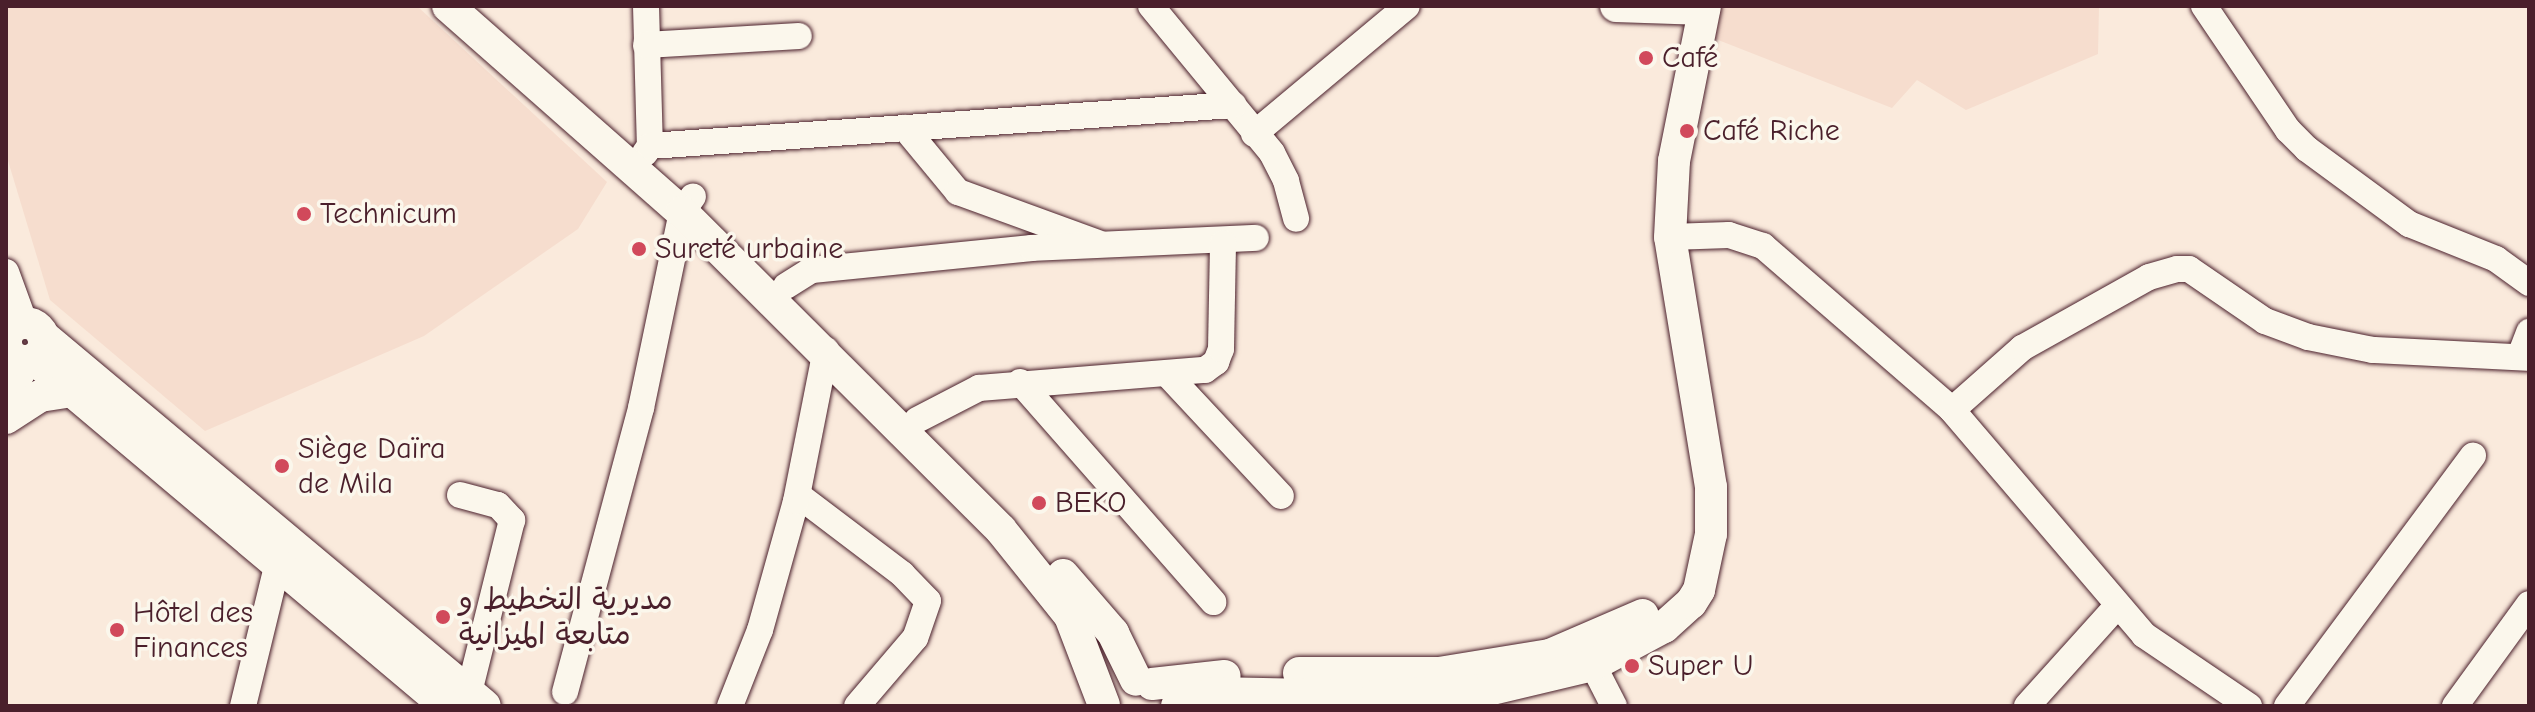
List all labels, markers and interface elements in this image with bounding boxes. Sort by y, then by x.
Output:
place label: Café [1662,40,1718,76]
marker: Café [1637,49,1655,67]
place label: Café Riche [1703,113,1840,149]
marker: Café Riche [1678,122,1696,140]
place label: Technicum [320,196,457,232]
marker: Technicum [295,205,313,223]
place label: Sureté urbaine [655,231,843,267]
marker: Sureté urbaine [630,240,648,258]
place label: Siège Daïra de Mila [298,431,445,502]
marker: Siège Daïra de Mila [273,457,291,475]
place label: BEKO [1055,485,1127,521]
marker: BEKO [1030,494,1048,512]
place label: مديرية التخطيط و متابعة الميزانية [459,582,673,652]
place label: Hôtel des Finances [133,595,253,666]
marker: مديرية التخطيط و متابعة الميزانية [434,608,452,626]
marker: Hôtel des Finances [108,621,126,639]
place label: Super U [1648,648,1754,684]
marker: Super U [1623,657,1641,675]

